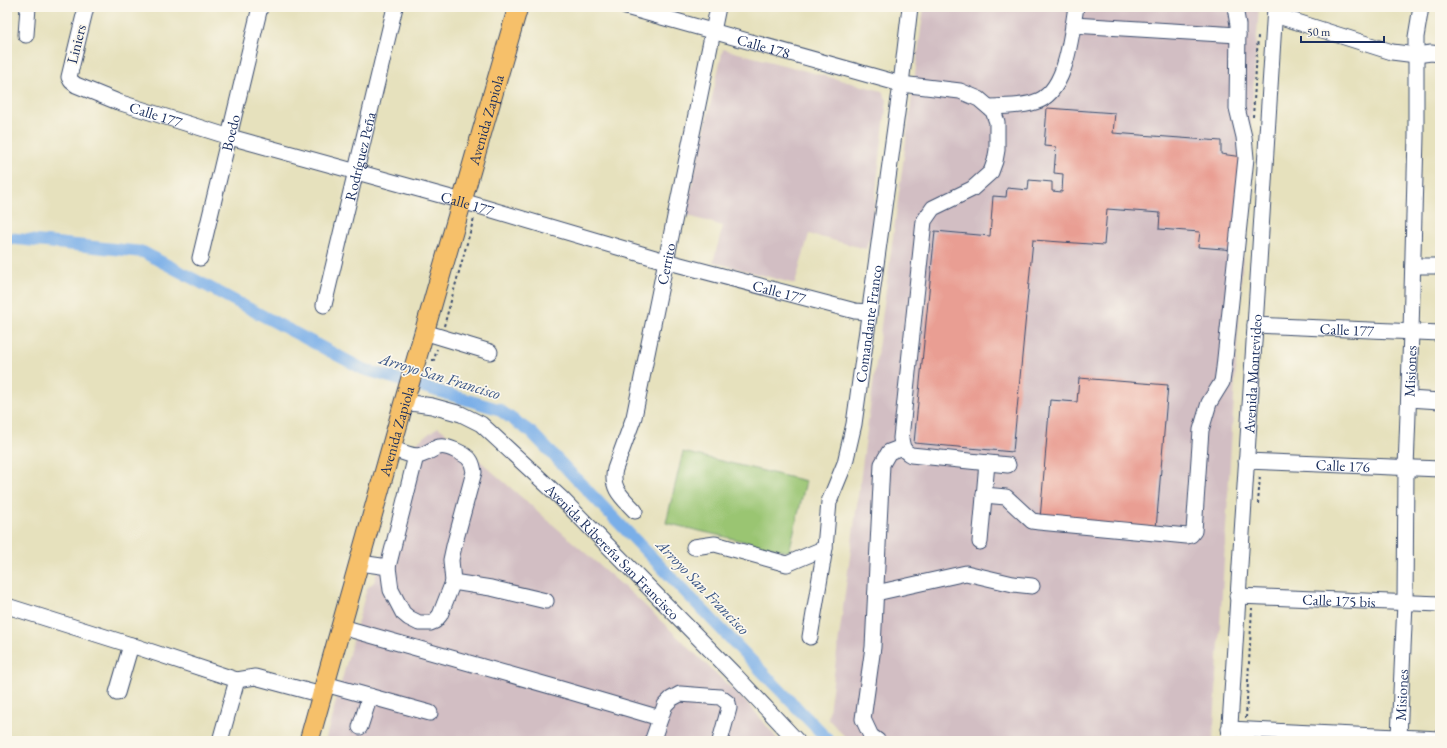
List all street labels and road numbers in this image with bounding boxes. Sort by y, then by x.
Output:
street label: Liniers [62,22,90,66]
street label: Calle 178 [735,29,792,62]
street label: Avenida Zapiola [463,72,508,168]
street label: Calle 177 [127,97,186,131]
street label: Rodríguez Peña [340,110,379,202]
street label: Boedo [216,112,244,153]
street label: Calle 177 [439,186,497,220]
street label: Cerrito [652,241,679,286]
street label: Comandante Franco [850,263,885,384]
street label: Calle 177 [751,275,809,307]
street label: Avenida Montevideo [1239,313,1265,435]
street label: Calle 177 [1319,318,1375,340]
street label: Misiones [1399,345,1420,397]
street label: Avenida Zapiola [374,384,418,479]
street label: Calle 176 [1315,454,1370,476]
street label: Avenida Ribereña San Francisco [541,478,684,623]
street label: Calle 175 bis [1302,589,1376,611]
street label: Misiones [1390,669,1412,721]

